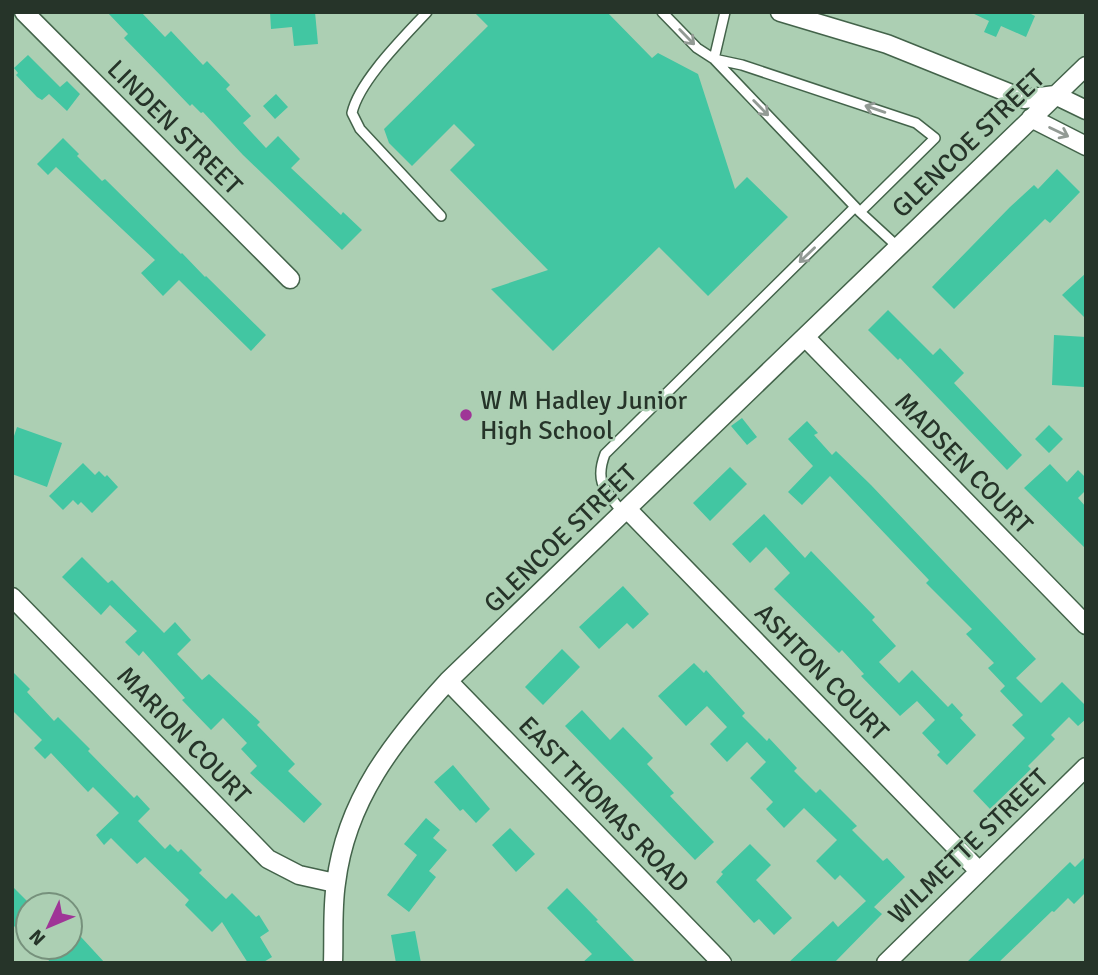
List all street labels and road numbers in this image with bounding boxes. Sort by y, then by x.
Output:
street label: LINDEN STREET [100,53,249,202]
street label: GLENCOE STREET [886,63,1052,225]
street label: MADSEN COURT [888,386,1039,541]
street label: GLENCOE STREET [478,458,644,620]
street label: ASHTON COURT [748,597,895,748]
street label: MARION COURT [110,660,257,811]
street label: EAST THOMAS ROAD [511,710,695,899]
street label: WILMETTE STREET [882,762,1055,931]

